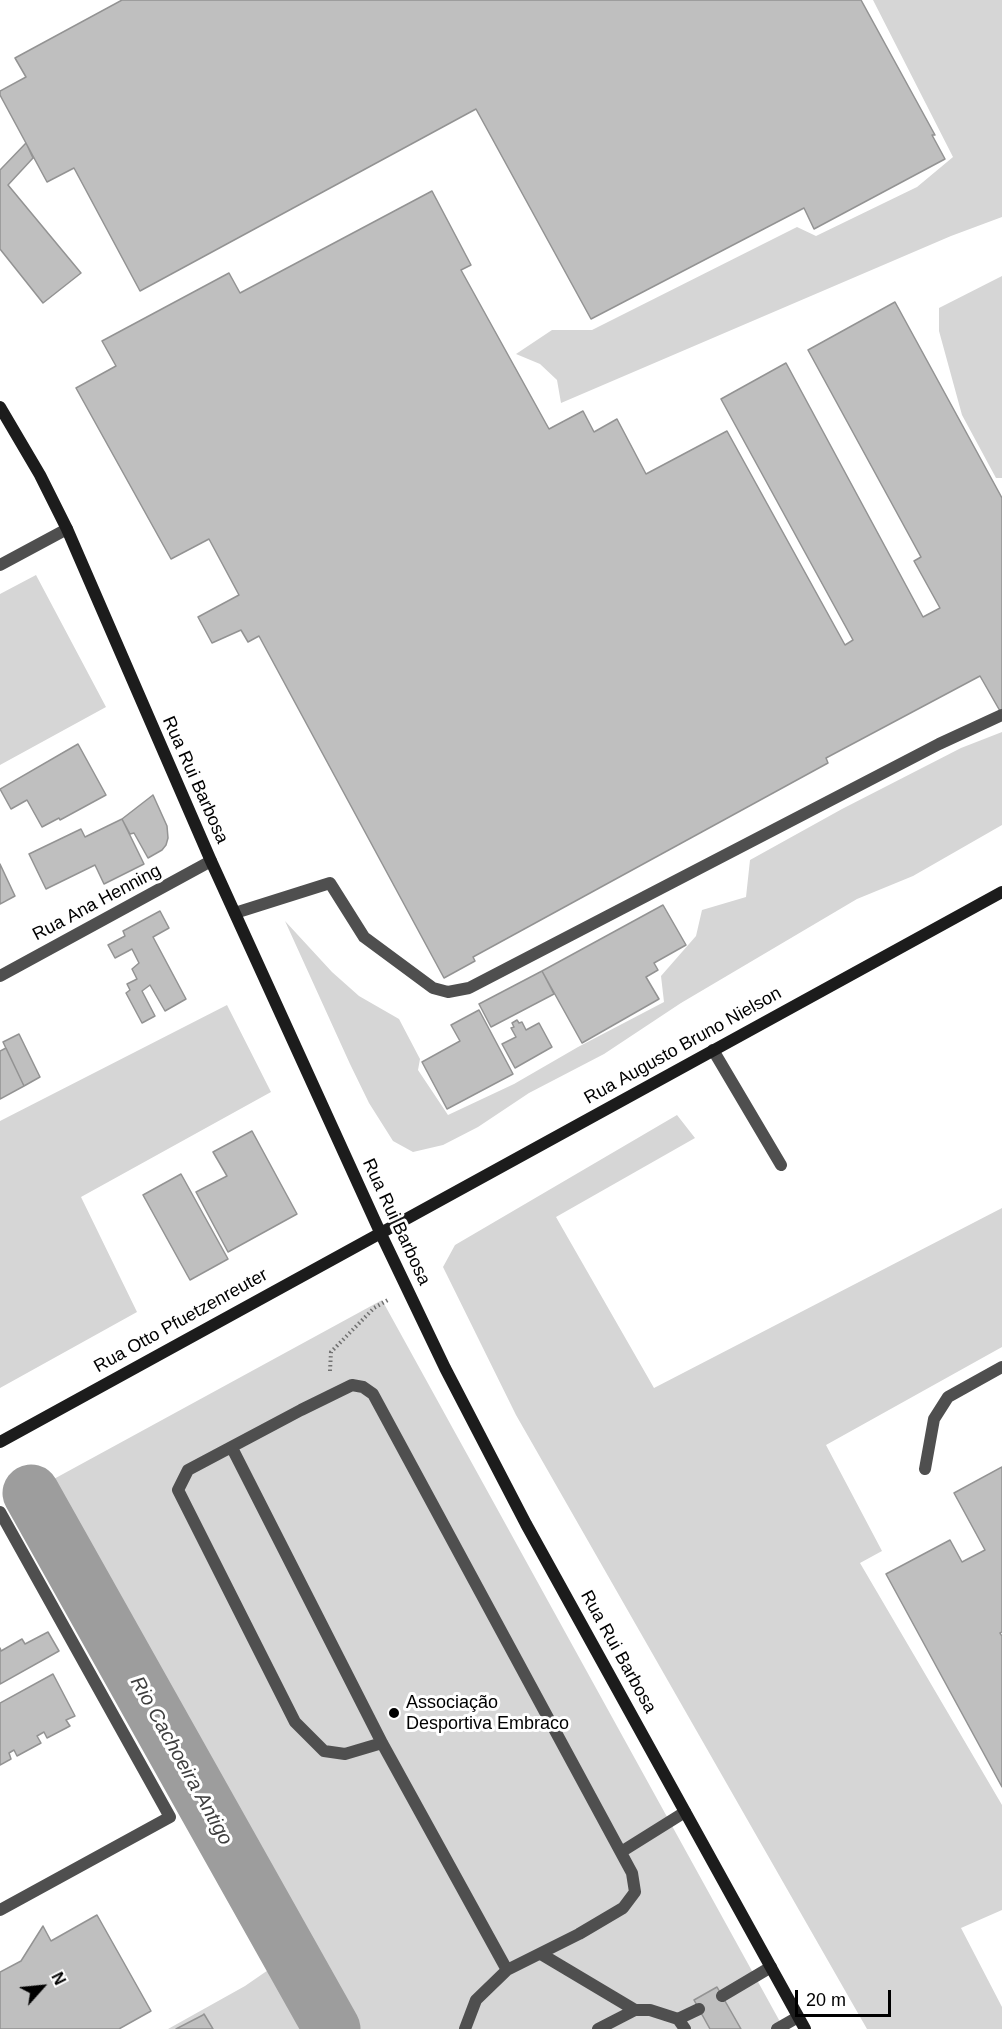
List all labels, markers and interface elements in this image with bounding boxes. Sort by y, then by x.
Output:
street label: Rua Rui Barbosa [157,713,233,847]
street label: Rua Ana Henning [29,860,165,946]
street label: Rua Augusto Bruno Nielson [581,983,785,1109]
street label: Rua Rui Barbosa [357,1155,435,1289]
street label: Rua Otto Pfuetzenreuter [90,1264,272,1378]
street label: Rua Rui Barbosa [575,1587,661,1717]
water label: Rio Cachoeira Antigo [125,1673,237,1849]
place label: Associação Desportiva Embraco [406,1692,569,1734]
marker: Associação Desportiva Embraco [387,1706,401,1720]
north arrow [12,1957,72,2017]
text: N [48,1970,69,1988]
scale bar [798,1978,894,2016]
text: 20 m [806,1990,846,2010]

